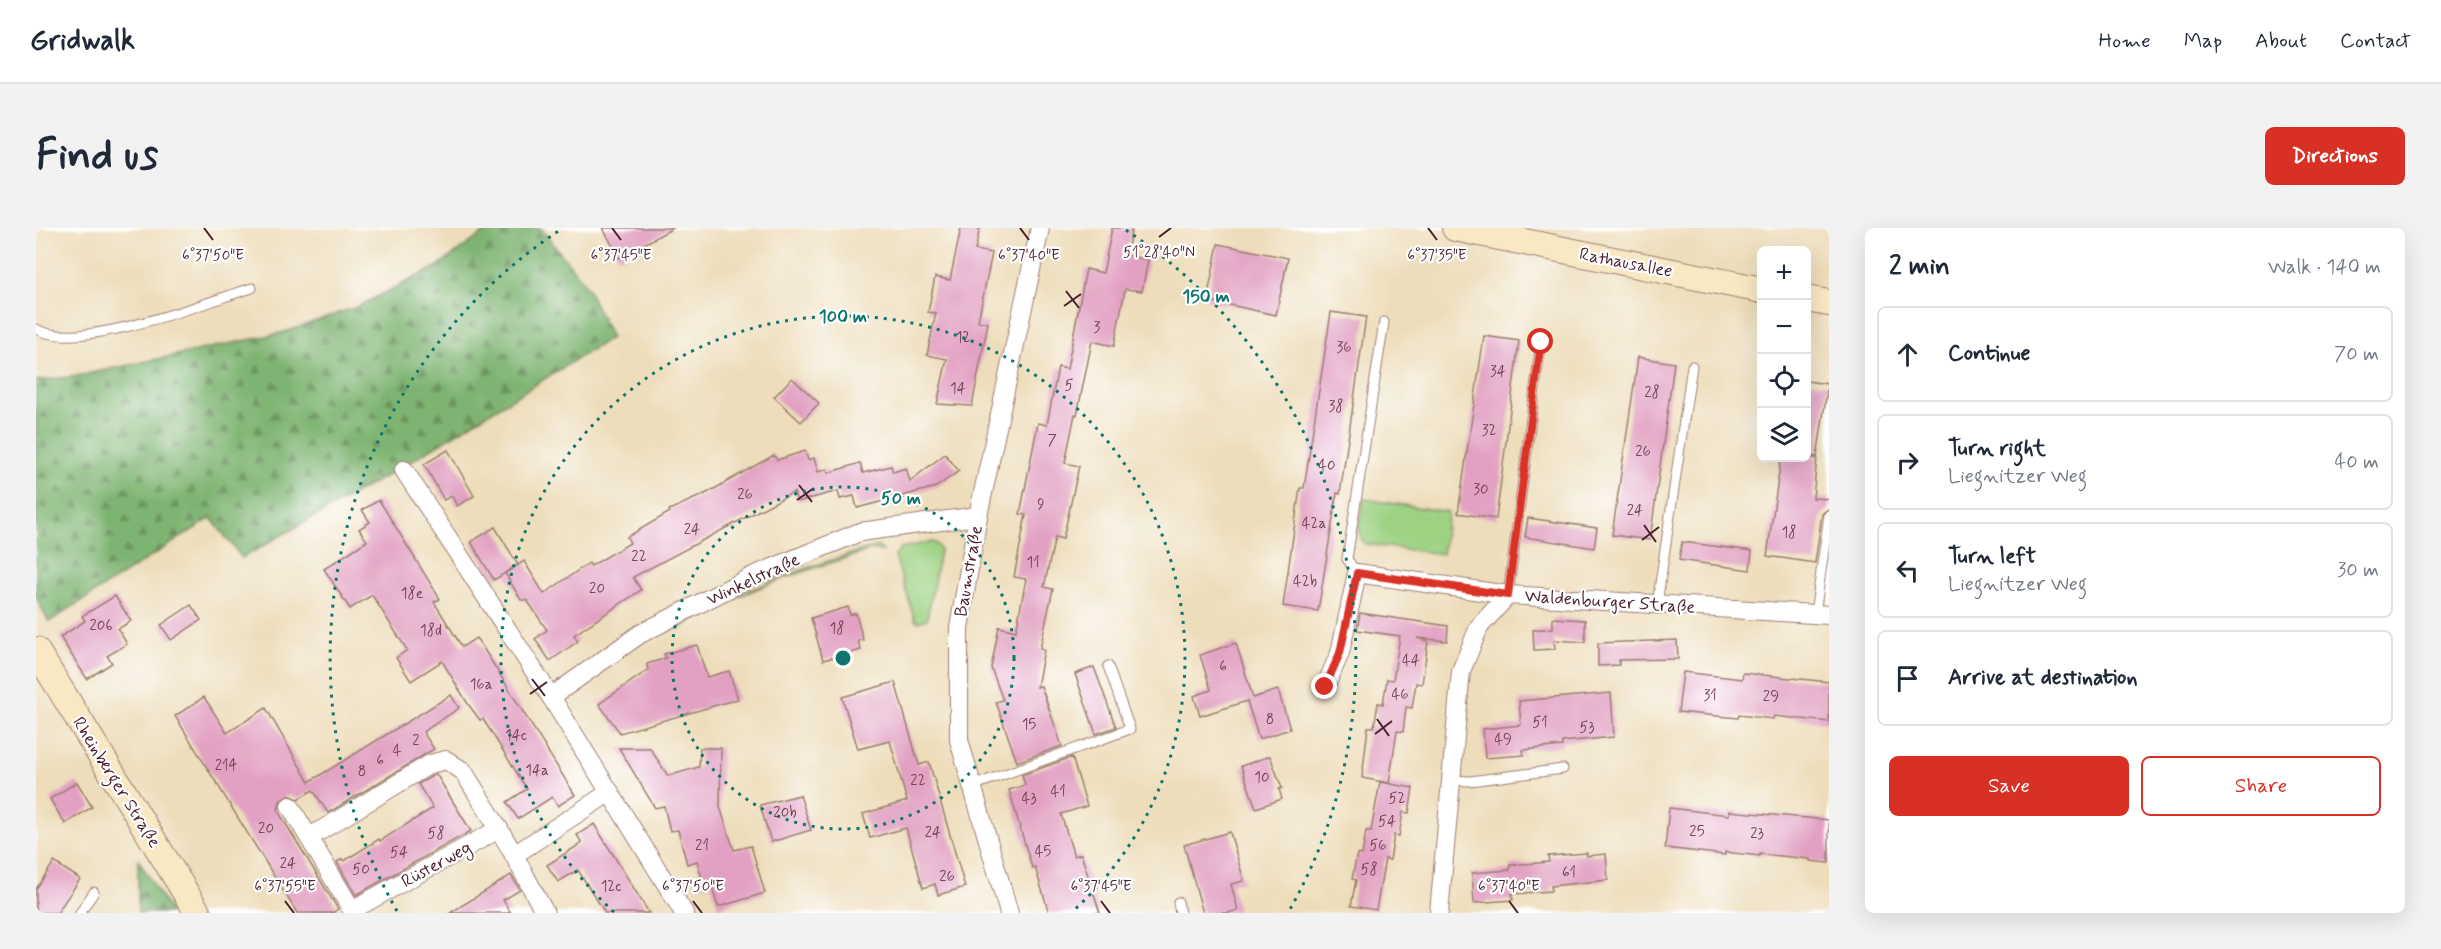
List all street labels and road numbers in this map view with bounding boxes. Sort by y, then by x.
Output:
street label: Rathausallee [1577,242,1674,284]
street label: Baumstraße [949,524,989,619]
street label: Winkelstraße [703,548,804,612]
street label: Waldenburger Straße [1524,584,1696,620]
street label: Rheinberger Straße [65,713,166,854]
street label: Rüsterweg [397,836,476,895]

